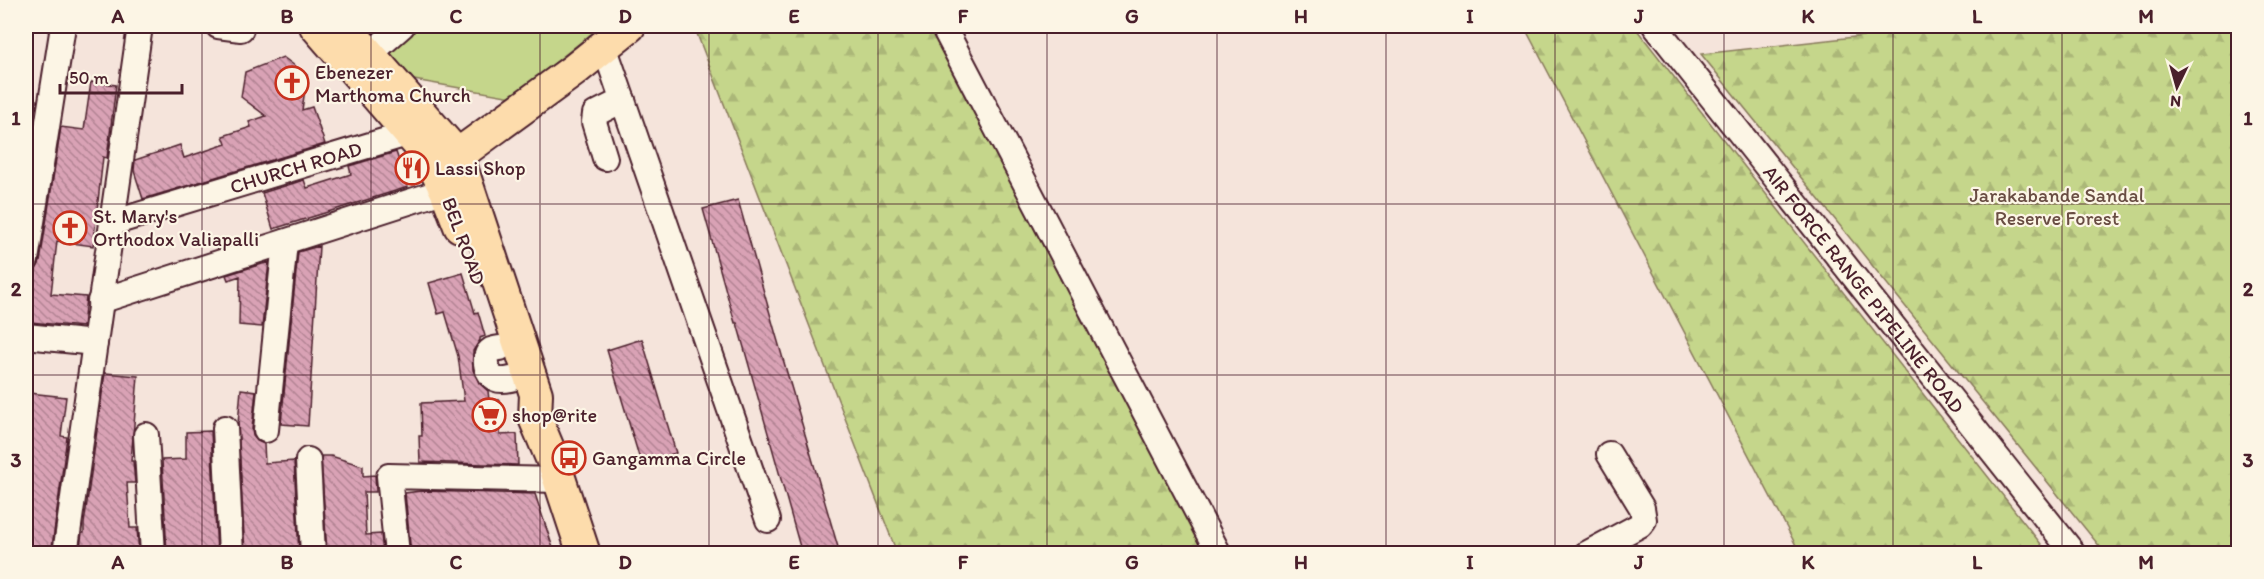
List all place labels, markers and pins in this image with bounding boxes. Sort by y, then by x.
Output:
place label: Ebenezer Marthoma Church [315,60,471,107]
church icon: Ebenezer Marthoma Church [274,65,310,101]
restaurant icon: Lassi Shop [394,150,430,186]
place label: Lassi Shop [435,156,526,180]
place label: St. Mary's Orthodox Valiapalli [93,204,259,251]
church icon: St. Mary's Orthodox Valiapalli [52,210,88,246]
supermarket icon: shop@rite [471,397,507,433]
place label: shop@rite [512,403,597,427]
bus stop icon: Gangamma Circle [551,440,587,476]
place label: Gangamma Circle [592,446,746,470]

